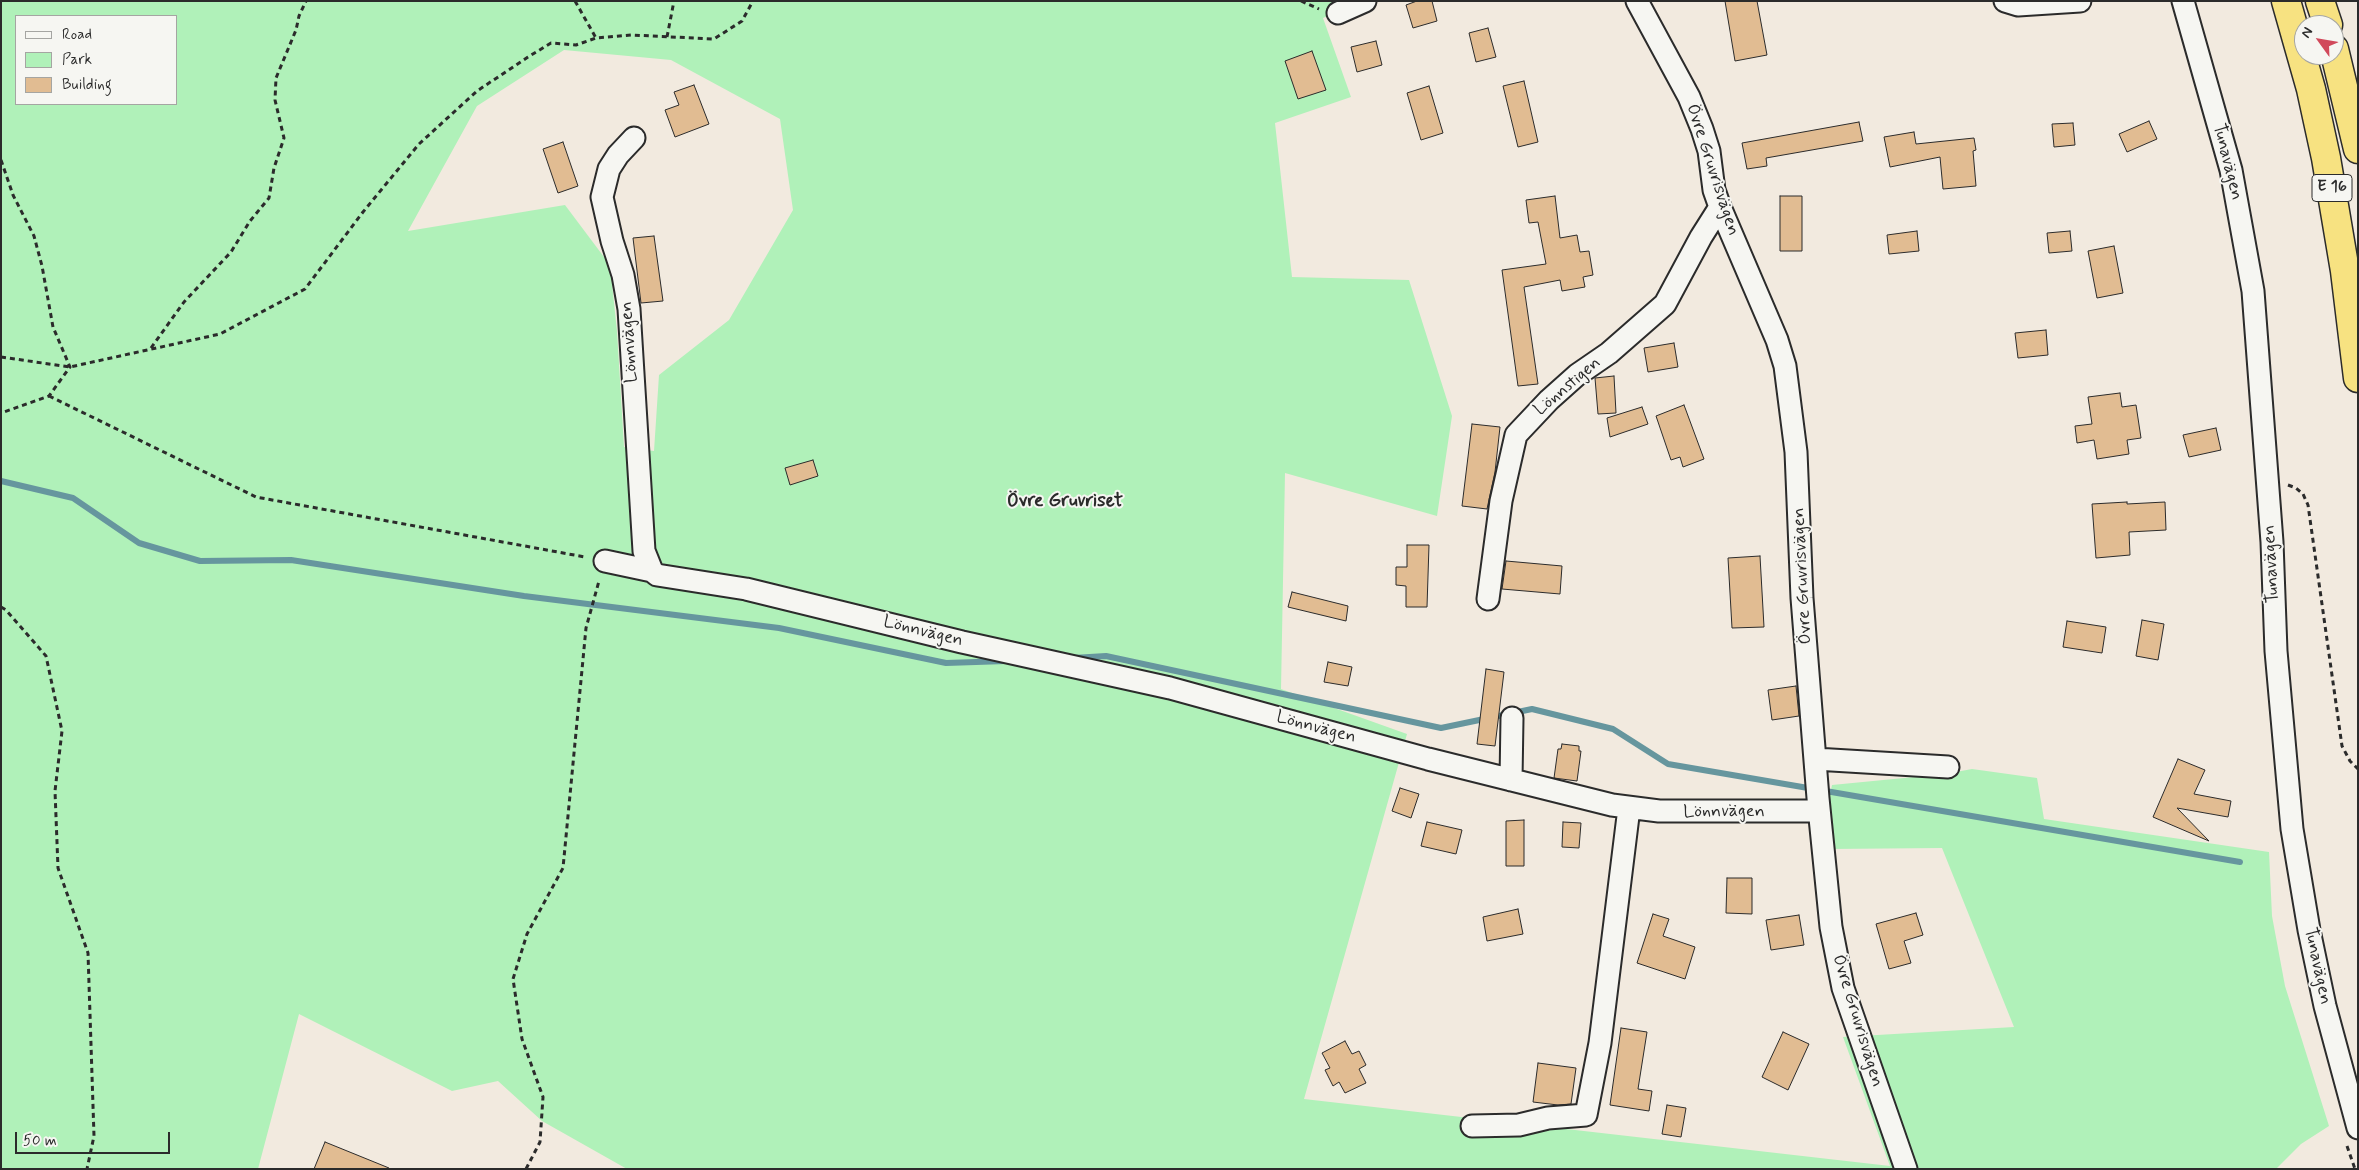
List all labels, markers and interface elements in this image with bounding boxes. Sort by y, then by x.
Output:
legend [15,15,178,105]
north arrow [2294,15,2344,65]
text: N [2297,24,2317,41]
text: Road [62,25,92,45]
text: Park [62,50,92,70]
text: Building [62,75,112,95]
street label: Övre Gruvrisvägen [1681,101,1743,239]
street label: Tunavägen [2207,121,2247,203]
road number: E 16 [2312,174,2352,202]
street label: Lönnvägen [616,301,644,383]
street label: Lönnstigen [1530,353,1606,421]
district label: Övre Gruvriset [1007,491,1123,513]
street label: Övre Gruvrisvägen [1789,507,1817,645]
street label: Tunavägen [2259,524,2285,604]
street label: Lönnvägen [881,612,965,652]
street label: Lönnvägen [1274,707,1358,749]
street label: Lönnvägen [1683,801,1765,823]
street label: Tunavägen [2298,925,2336,1007]
street label: Övre Gruvrisvägen [1827,952,1887,1090]
scale bar [18,1122,172,1154]
text: 50 m [23,1131,57,1151]

